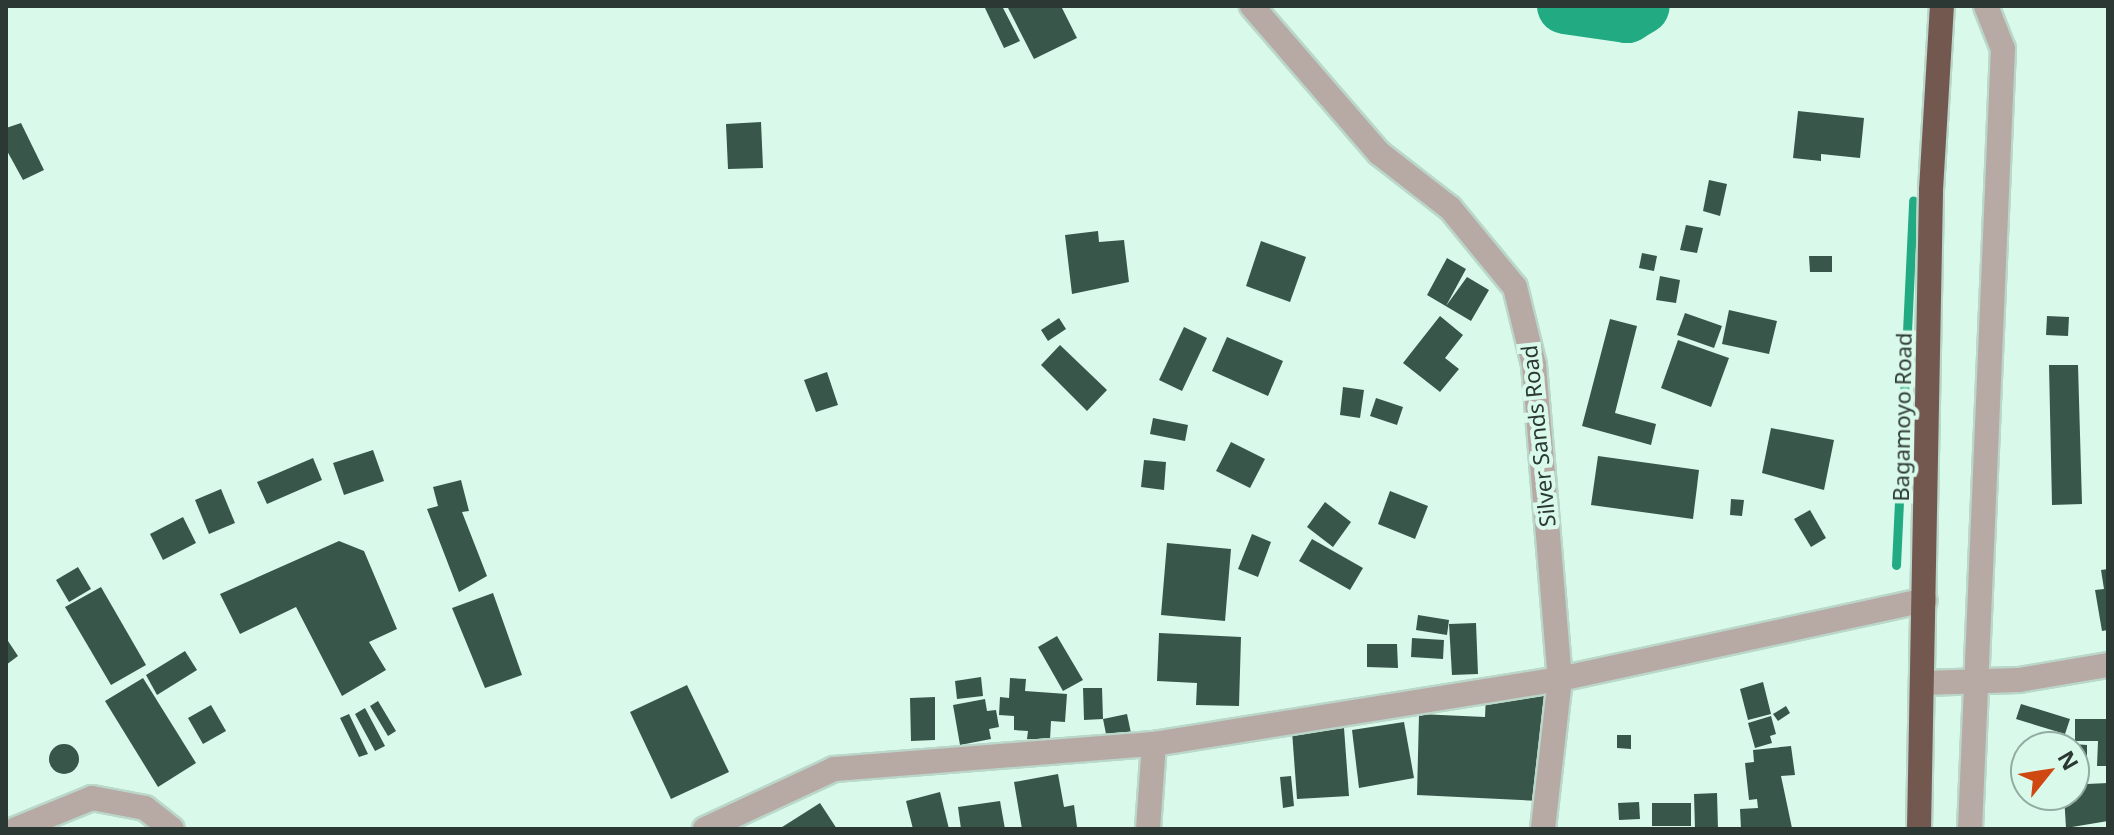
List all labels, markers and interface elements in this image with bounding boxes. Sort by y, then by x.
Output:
street label: Bagamoyo Road [1887,332,1917,502]
street label: Silver Sands Road [1515,344,1561,528]
north arrow [2010,731,2090,811]
text: N [2052,745,2087,775]

